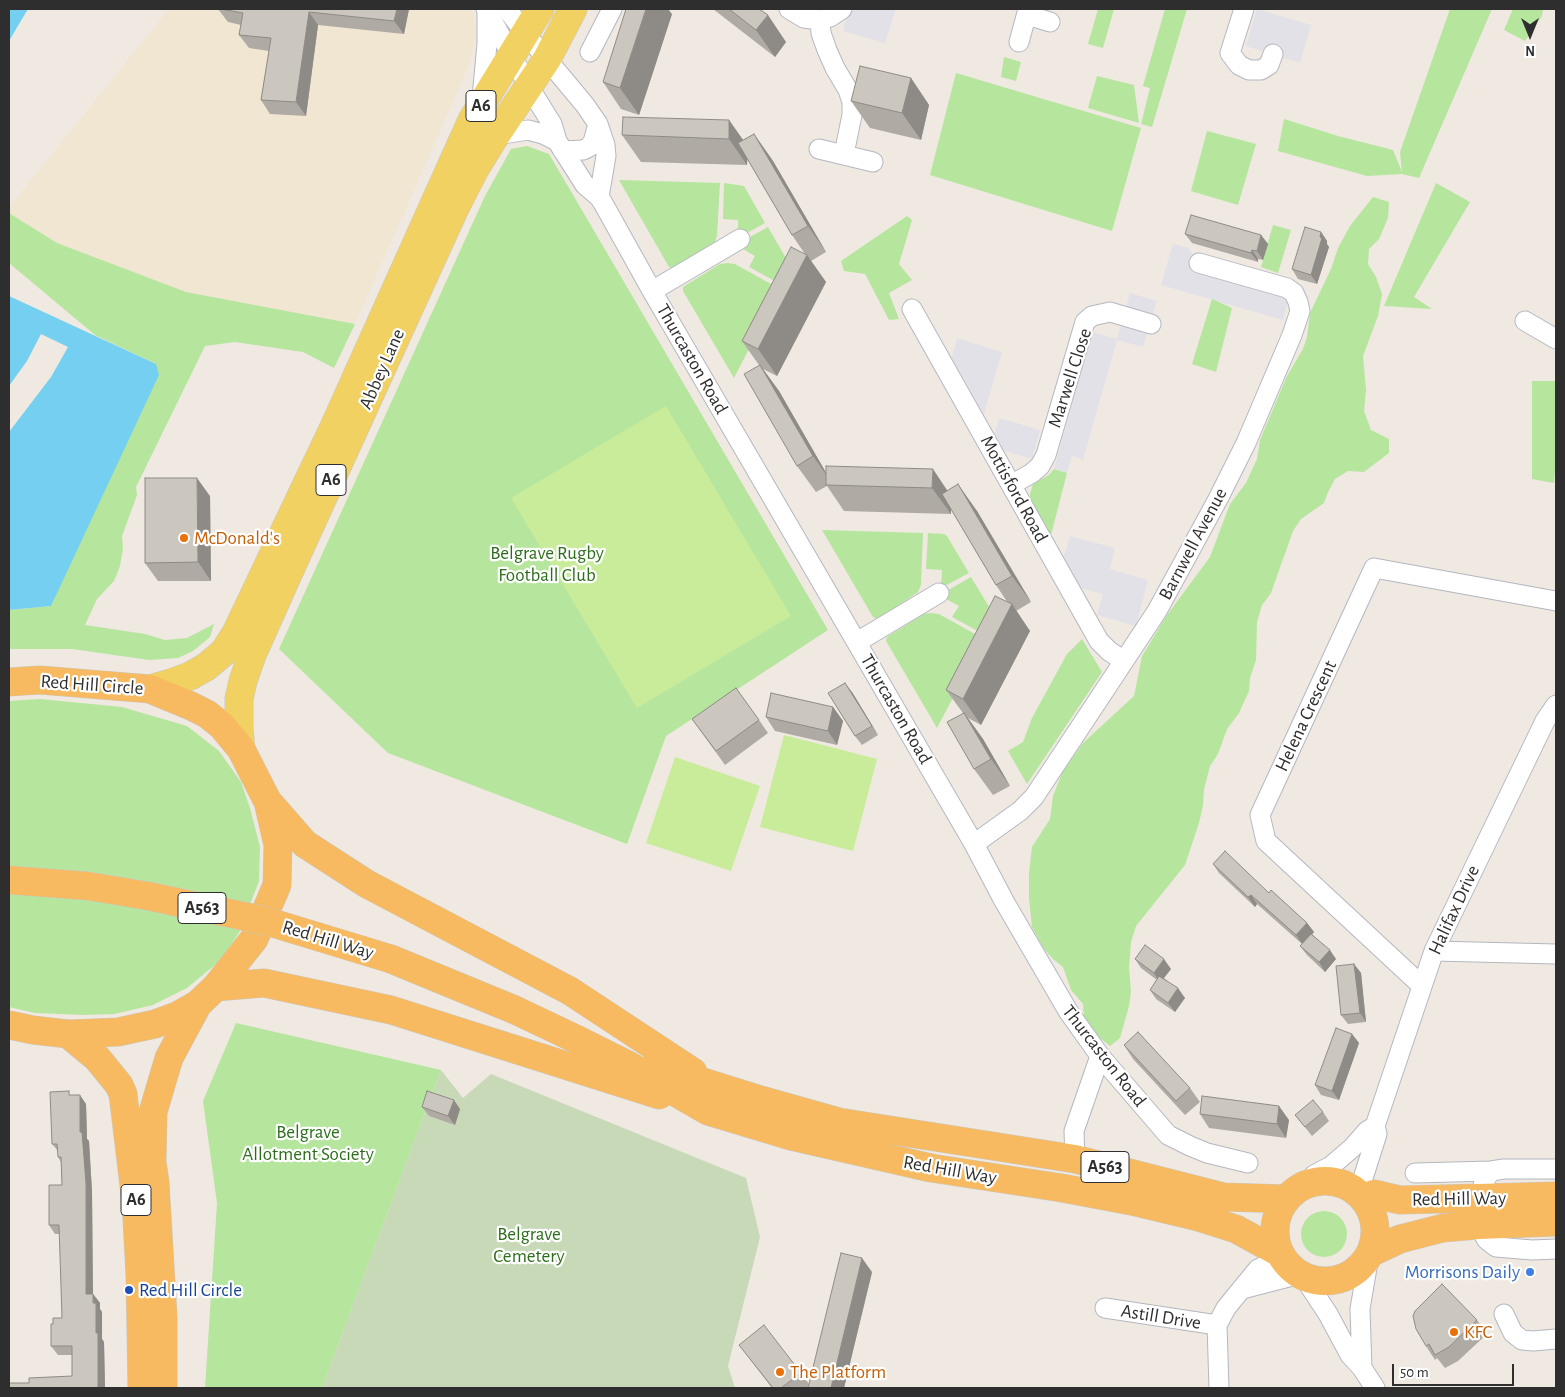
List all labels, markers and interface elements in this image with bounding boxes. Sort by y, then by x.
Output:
north arrow [1505,10,1555,60]
text: N [1525,43,1535,57]
road number: A6 [466,90,496,122]
street label: Thurcaston Road [651,300,733,418]
street label: Abbey Lane [354,325,410,413]
street label: Marwell Close [1043,325,1097,431]
street label: Mottisford Road [975,431,1053,547]
road number: A6 [316,464,346,496]
street label: Barnwell Avenue [1154,484,1232,604]
place label: McDonald's [194,527,280,549]
marker: McDonald's [178,532,190,544]
park label: Belgrave Rugby Football Club [490,542,604,586]
street label: Thurcaston Road [855,650,937,768]
street label: Helena Crescent [1270,657,1342,775]
street label: Red Hill Circle [40,670,144,700]
street label: Halifax Drive [1423,862,1485,958]
road number: A563 [178,892,226,924]
street label: Red Hill Way [280,915,376,965]
street label: Thurcaston Road [1057,1000,1151,1112]
park label: Belgrave Allotment Society [242,1121,374,1165]
street label: Red Hill Way [902,1151,998,1189]
road number: A563 [1081,1152,1129,1182]
road number: A6 [121,1184,151,1216]
street label: Red Hill Way [1412,1187,1506,1211]
park label: Belgrave Cemetery [493,1223,565,1267]
place label: Morrisons Daily [1405,1261,1520,1283]
marker: Morrisons Daily [1524,1266,1536,1278]
place label: Red Hill Circle [139,1279,242,1301]
marker: Red Hill Circle [123,1284,135,1296]
street label: Astill Drive [1119,1299,1203,1335]
place label: KFC [1464,1321,1492,1343]
marker: KFC [1448,1326,1460,1338]
scale bar [1395,1354,1518,1386]
place label: The Platform [790,1361,886,1383]
text: 50 m [1400,1365,1429,1380]
marker: The Platform [774,1366,786,1378]

